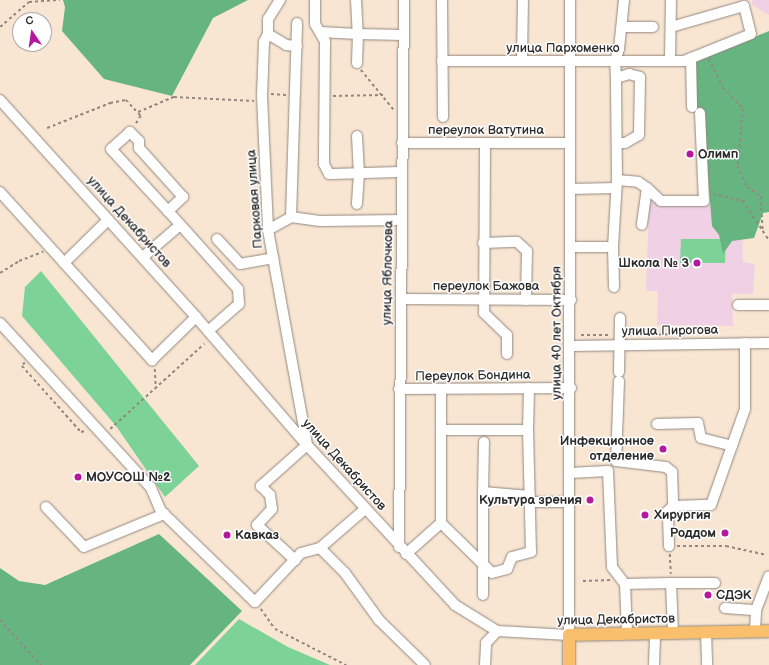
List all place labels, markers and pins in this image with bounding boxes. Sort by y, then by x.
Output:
place label: Олимп [698,146,738,162]
marker: Олимп [685,149,695,159]
place label: Школа № 3 [618,255,689,271]
marker: Школа № 3 [692,258,702,268]
place label: Инфекционное отделение [560,434,654,465]
marker: Инфекционное отделение [657,443,669,455]
place label: МОУСОШ №2 [86,469,171,485]
marker: МОУСОШ №2 [73,472,83,482]
place label: Культура зрения [479,492,582,508]
marker: Культура зрения [585,495,595,505]
place label: Хирургия [654,507,711,523]
marker: Хирургия [639,509,651,521]
place label: Роддом [670,525,716,541]
place label: Кавказ [235,527,279,543]
marker: Роддом [719,527,731,539]
marker: Кавказ [222,530,232,540]
place label: СДЭК [716,587,752,603]
marker: СДЭК [703,590,713,600]

